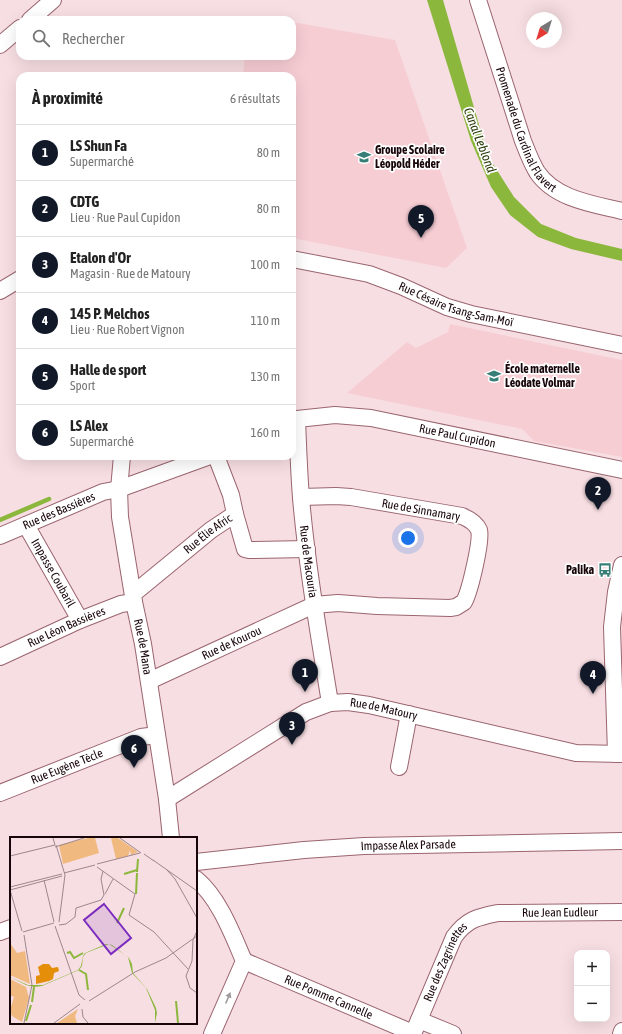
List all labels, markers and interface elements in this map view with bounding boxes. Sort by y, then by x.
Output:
north arrow [526,12,562,48]
search box [16,16,296,60]
icon: search [30,27,52,49]
text: Rechercher [62,30,124,47]
street label: Promenade du Cardinal Flavert [493,65,559,196]
text: À proximité [32,88,103,108]
text: 6 résultats [230,91,280,106]
water label: Canal Leblond [461,105,499,175]
text: LS Shun Fa [70,137,127,154]
place label: Groupe Scolaire Léopold Héder [375,143,445,171]
text: 1 [42,145,48,160]
text: 80 m [257,145,280,160]
school or university icon: Groupe Scolaire Léopold Héder [356,149,372,165]
text: Supermarché [70,154,134,169]
text: CDTG [70,193,99,210]
text: 2 [42,201,48,216]
text: 80 m [257,201,280,216]
pin: 5 [408,205,434,238]
text: Lieu · Rue Paul Cupidon [70,210,181,225]
text: Etalon d'Or [70,249,131,266]
text: 3 [42,257,48,272]
text: 100 m [251,257,280,272]
text: Magasin · Rue de Matoury [70,266,191,281]
street label: Rue Césaire Tsang-Sam-Moï [397,279,515,330]
text: 145 P. Melchos [70,305,150,322]
text: 4 [42,313,48,328]
text: 110 m [251,313,280,328]
text: Lieu · Rue Robert Vignon [70,322,185,337]
text: Halle de sport [70,361,146,378]
place label: École maternelle Léodate Volmar [505,361,580,390]
school or university icon: École maternelle Léodate Volmar [486,368,502,384]
text: 5 [42,369,48,384]
text: 130 m [251,369,280,384]
text: Sport [70,378,95,393]
text: LS Alex [70,417,108,434]
street label: Rue Paul Cupidon [418,421,497,451]
text: 6 [42,425,48,440]
text: 160 m [251,425,280,440]
text: Supermarché [70,434,134,449]
pin: 2 [585,477,611,510]
street label: Rue des Bassières [21,489,97,532]
street label: Rue de Sinnamary [381,496,461,524]
street label: Rue Élie Afric [181,511,235,557]
street label: Rue de Macouria [297,524,320,599]
your location [398,528,418,548]
street label: Impasse Coubaril [28,536,79,610]
bus stop icon: Palika [597,562,613,578]
place label: Palika [566,563,594,577]
street label: Rue Léon Bassières [25,604,107,650]
street label: Rue de Mana [131,617,155,676]
street label: Rue de Kourou [200,623,264,663]
pin: 1 [292,659,318,692]
pin: 4 [580,661,606,694]
street label: Rue de Matoury [349,695,419,723]
pin: 3 [279,712,305,745]
pin: 6 [121,735,147,768]
street label: Rue Eugène Tècle [29,746,105,787]
inset map [10,837,197,1024]
street label: Impasse Alex Parsade [360,837,456,853]
street label: Rue Jean Eudleur [522,905,598,920]
street label: Rue des Zagrinettes [421,919,470,1004]
map controls [574,950,610,1022]
button: + [574,950,610,986]
street label: Rue Pomme Cannelle [282,972,375,1022]
button: − [574,986,610,1022]
one-way arrow [225,992,231,1004]

